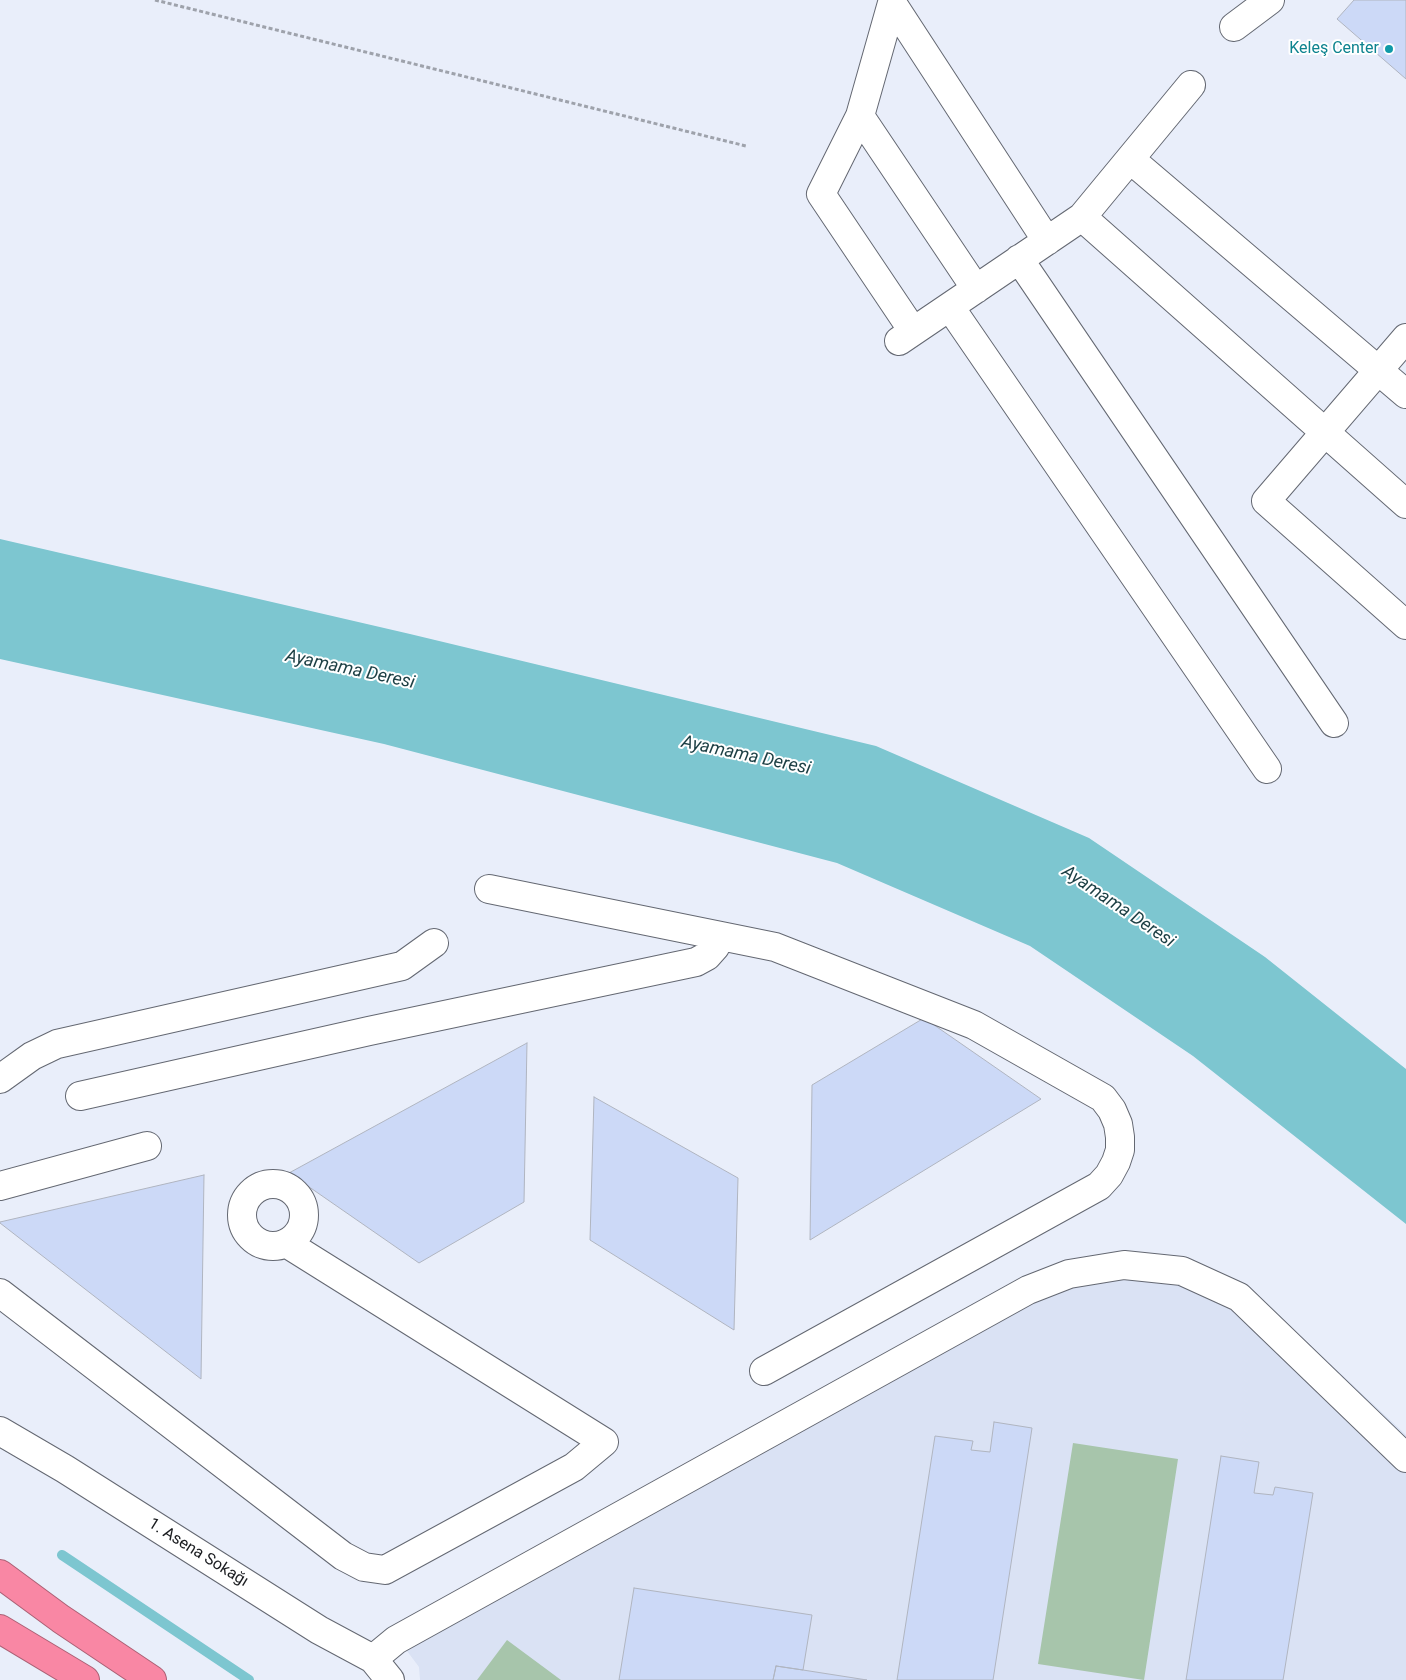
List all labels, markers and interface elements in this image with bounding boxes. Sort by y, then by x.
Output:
place label: Keleş Center [1289,39,1379,59]
marker: Keleş Center [1383,43,1395,55]
water label: Ayamama Deresi [283,646,417,694]
water label: Ayamama Deresi [679,732,813,780]
water label: Ayamama Deresi [1057,861,1179,953]
street label: 1. Asena Sokağı [144,1515,252,1591]

